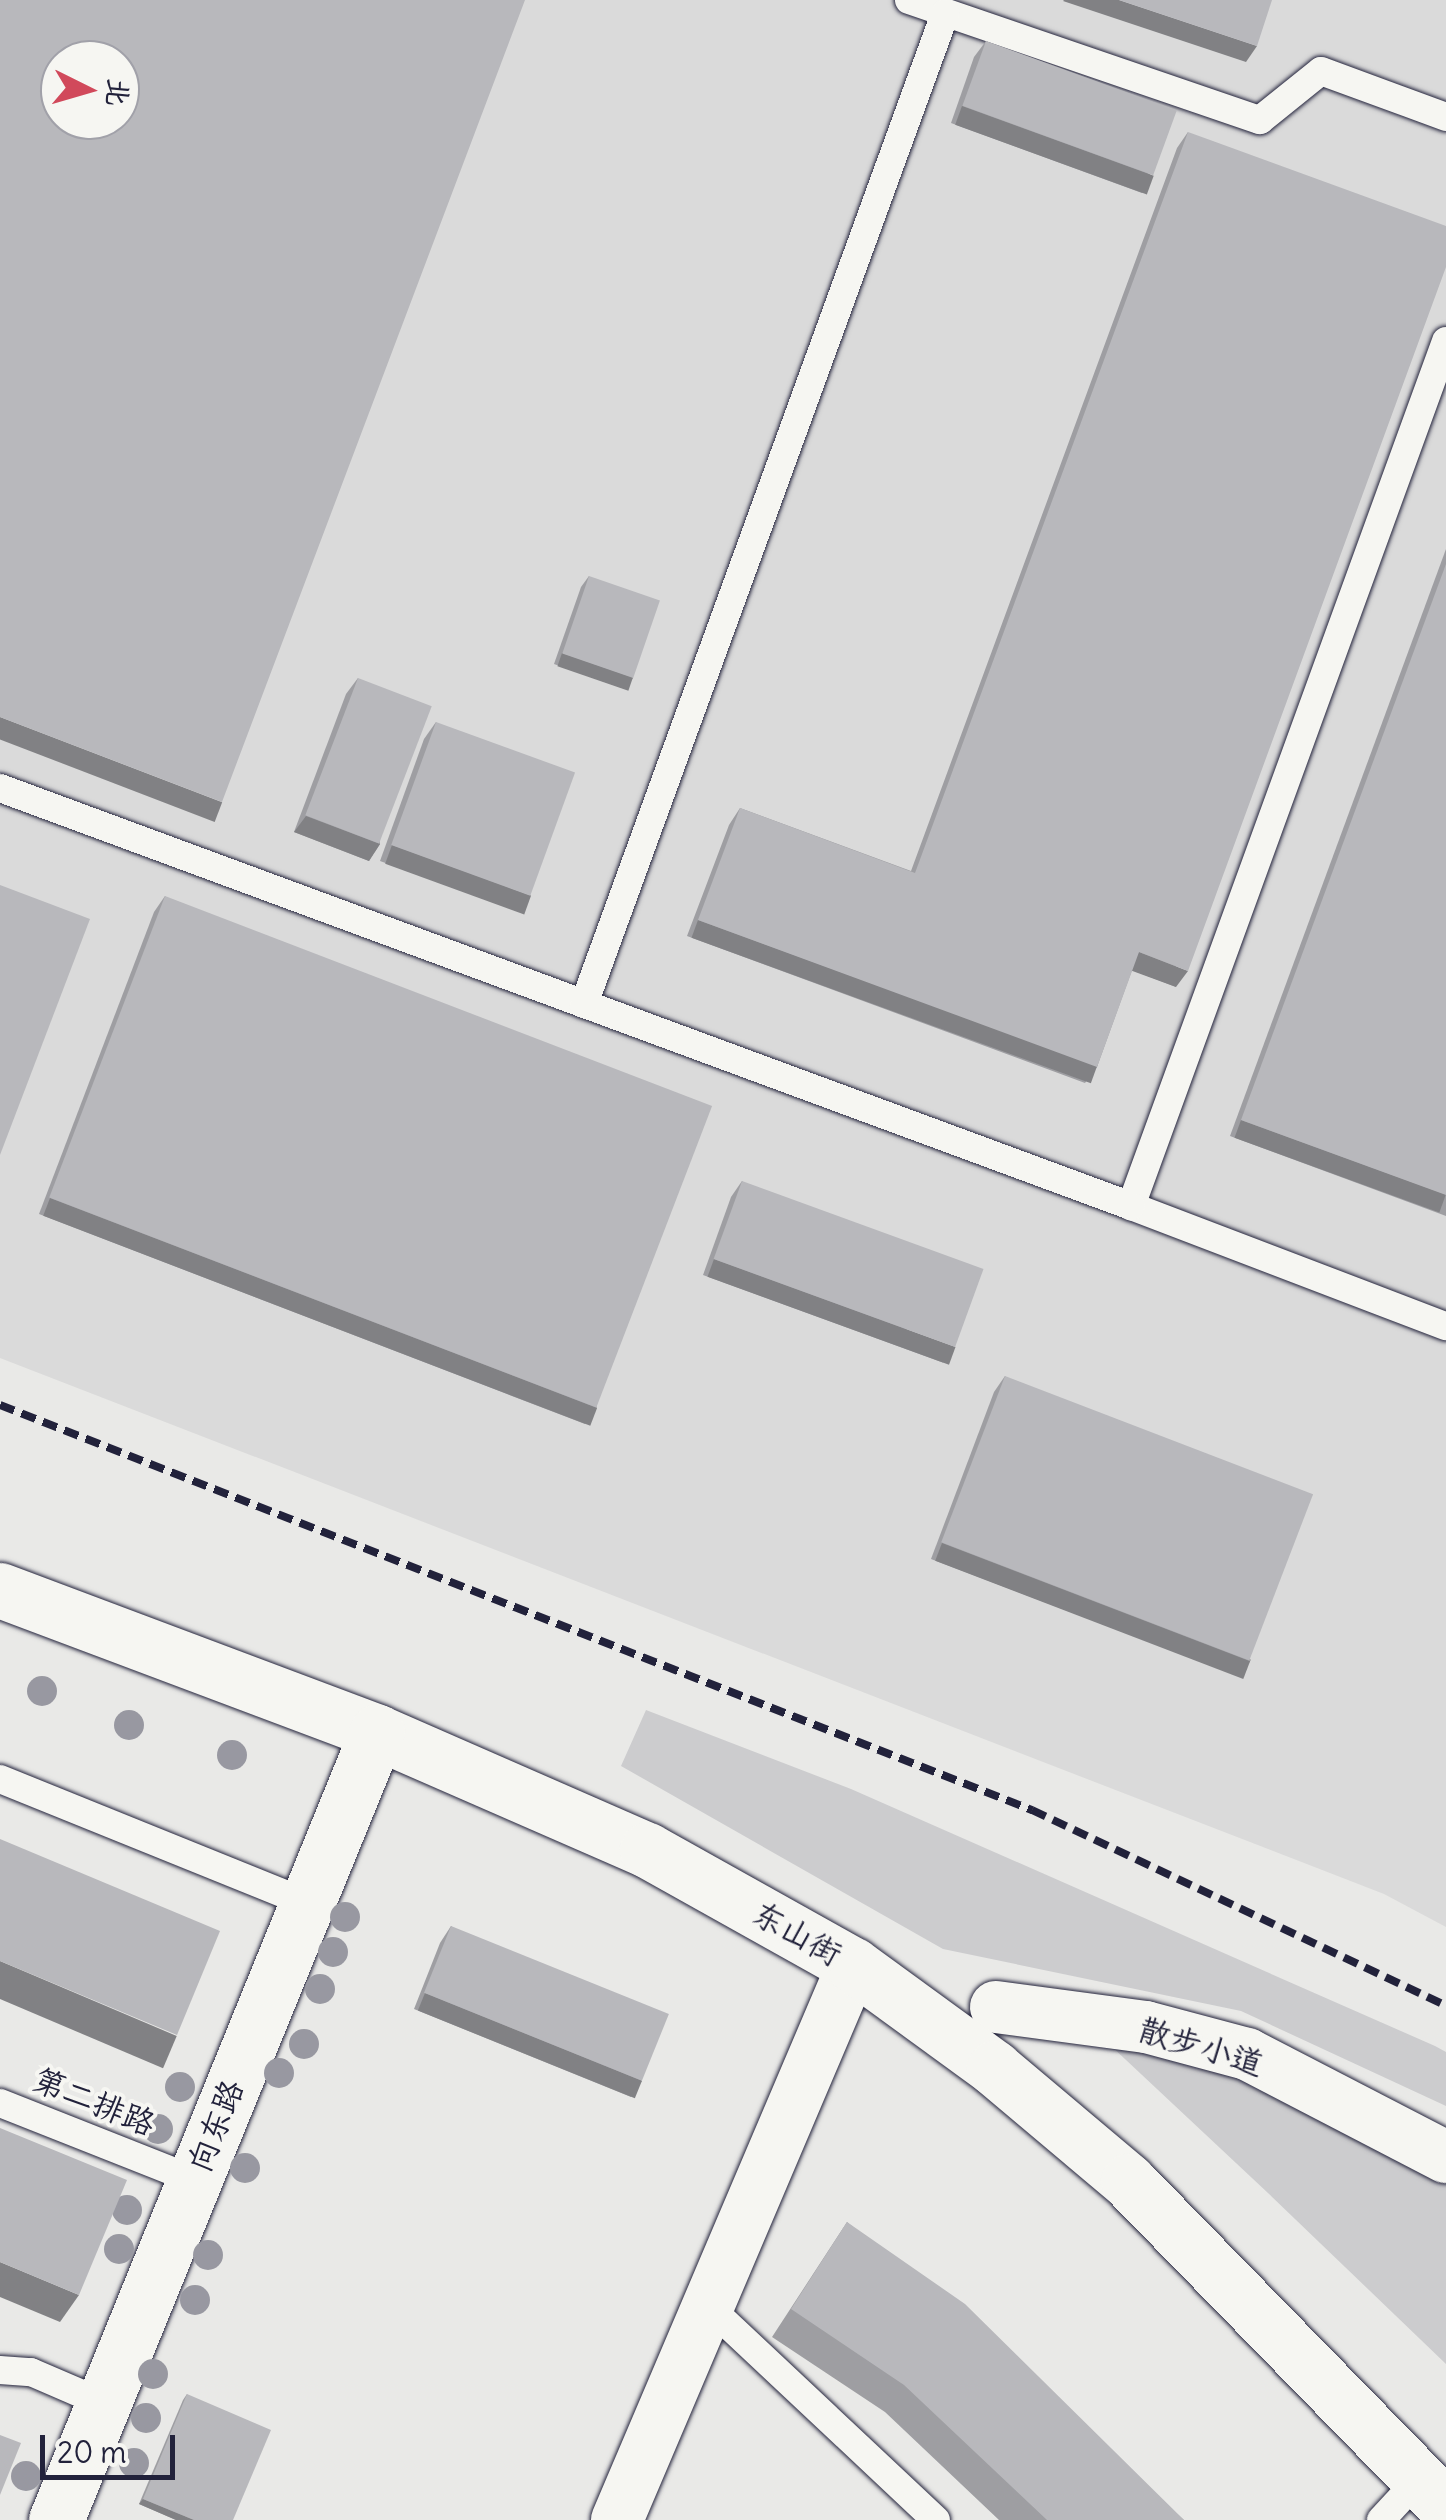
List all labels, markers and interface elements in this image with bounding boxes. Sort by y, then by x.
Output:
north arrow [40,40,140,140]
text: 北 [99,77,137,108]
street label: 东山街 [746,1894,848,1974]
street label: 散步小道 [1134,2010,1268,2084]
street label: 第二排路 [27,2060,161,2144]
street label: 向东路 [180,2074,252,2178]
scale bar [45,2415,180,2477]
text: 20 m [57,2433,127,2471]

